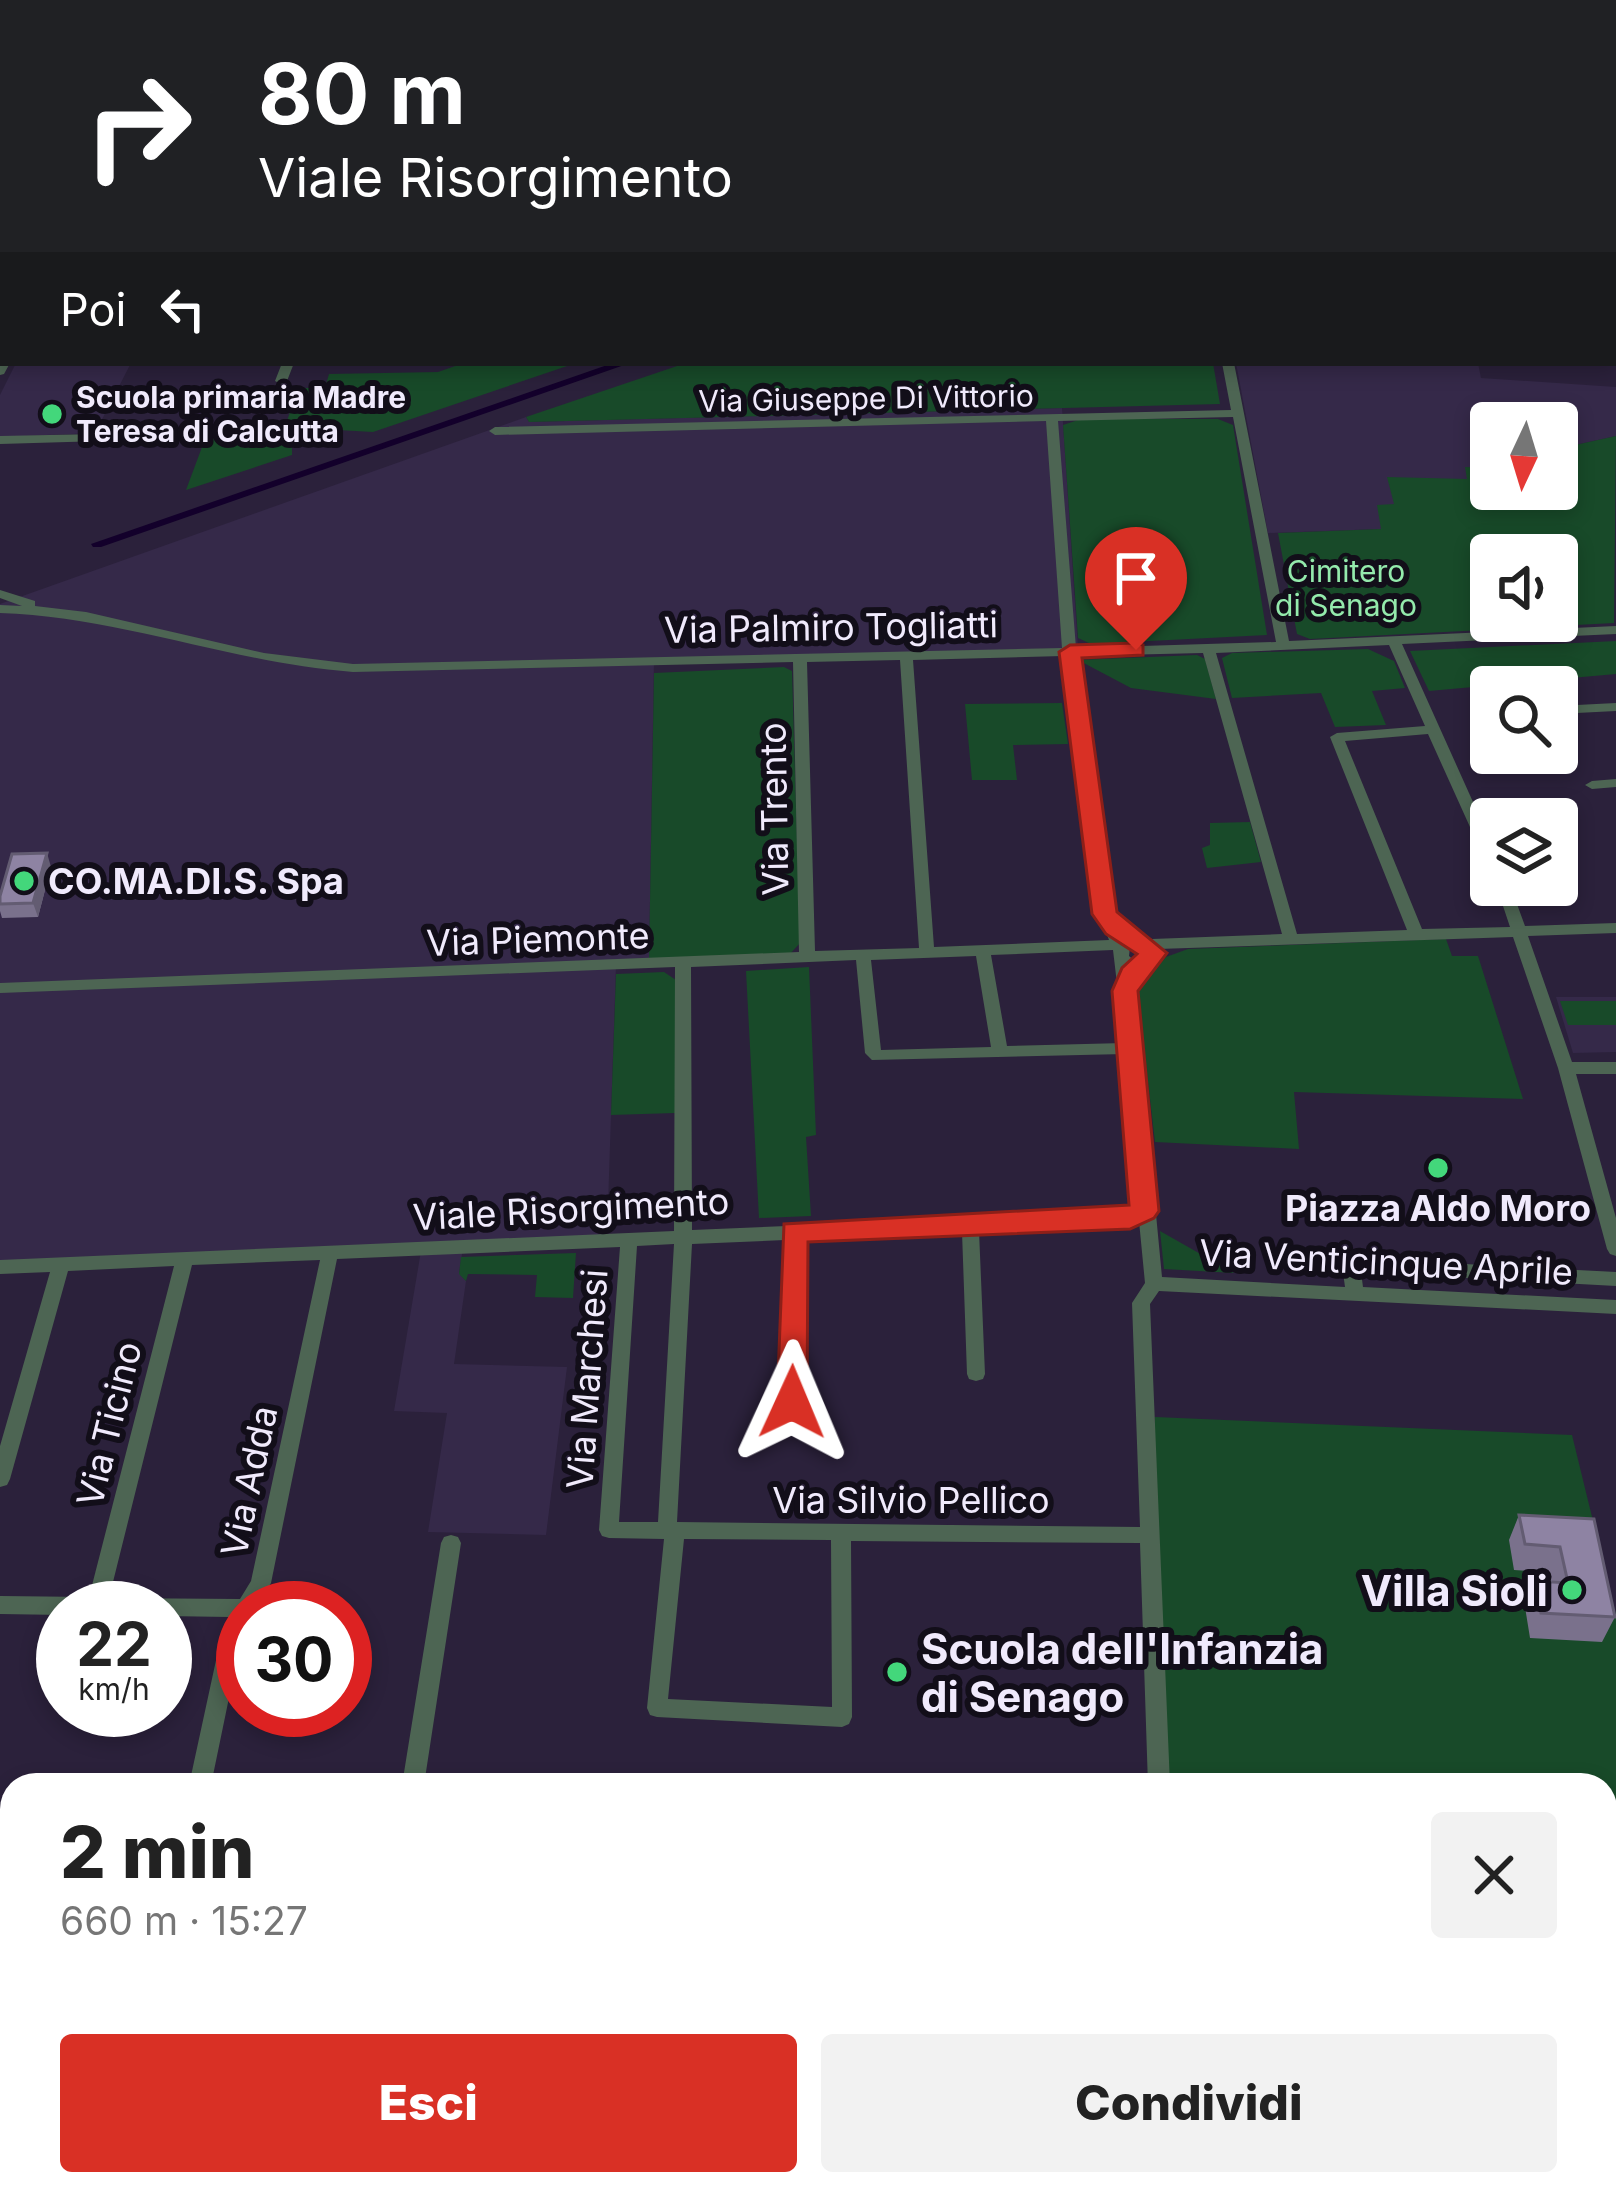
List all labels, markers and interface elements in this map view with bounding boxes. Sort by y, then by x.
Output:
text: 80 m [258,43,466,144]
icon: right [60,48,216,204]
text: Viale Risorgimento [258,145,733,210]
icon: left [150,276,216,342]
text: Poi [60,282,126,337]
street label: Via Giuseppe Di Vittorio [698,377,1034,419]
place label: Scuola primaria Madre Teresa di Calcutta [76,379,406,449]
marker: Scuola primaria Madre Teresa di Calcutta [39,401,65,427]
north arrow [1470,402,1578,510]
map controls [1470,402,1578,906]
pin [1085,527,1187,650]
button: sound [1470,534,1578,642]
icon: arrive [1103,545,1169,611]
park label: Cimitero di Senago [1275,553,1417,623]
street label: Via Palmiro Togliatti [664,602,998,652]
button: search [1470,666,1578,774]
street label: Via Trento [750,722,798,896]
button: layers [1470,798,1578,906]
place label: CO.MA.DI.S. Spa [48,859,344,903]
marker: CO.MA.DI.S. Spa [11,868,37,894]
street label: Via Piemonte [426,913,650,965]
marker: Piazza Aldo Moro [1425,1155,1451,1181]
street label: Viale Risorgimento [412,1179,730,1239]
place label: Piazza Aldo Moro [1285,1186,1591,1230]
street label: Via Venticinque Aprile [1198,1230,1574,1294]
street label: Via Marchesi [557,1268,617,1490]
street label: Via Ticino [67,1337,151,1511]
position arrow [729,1339,855,1465]
street label: Via Adda [212,1402,286,1560]
street label: Via Silvio Pellico [772,1478,1050,1522]
place label: Villa Sioli [1361,1565,1548,1616]
marker: Villa Sioli [1559,1577,1585,1603]
speed limit sign: 30 [216,1581,372,1737]
text: 22 [76,1608,152,1680]
place label: Scuola dell'Infanzia di Senago [921,1623,1324,1722]
marker: Scuola dell'Infanzia di Senago [884,1659,910,1685]
text: km/h [78,1671,150,1707]
text: 2 min [60,1808,255,1895]
button: close [1431,1812,1557,1938]
text: 660 m · 15:27 [60,1897,308,1944]
button: Esci [60,2034,797,2172]
button: Condividi [821,2034,1557,2172]

